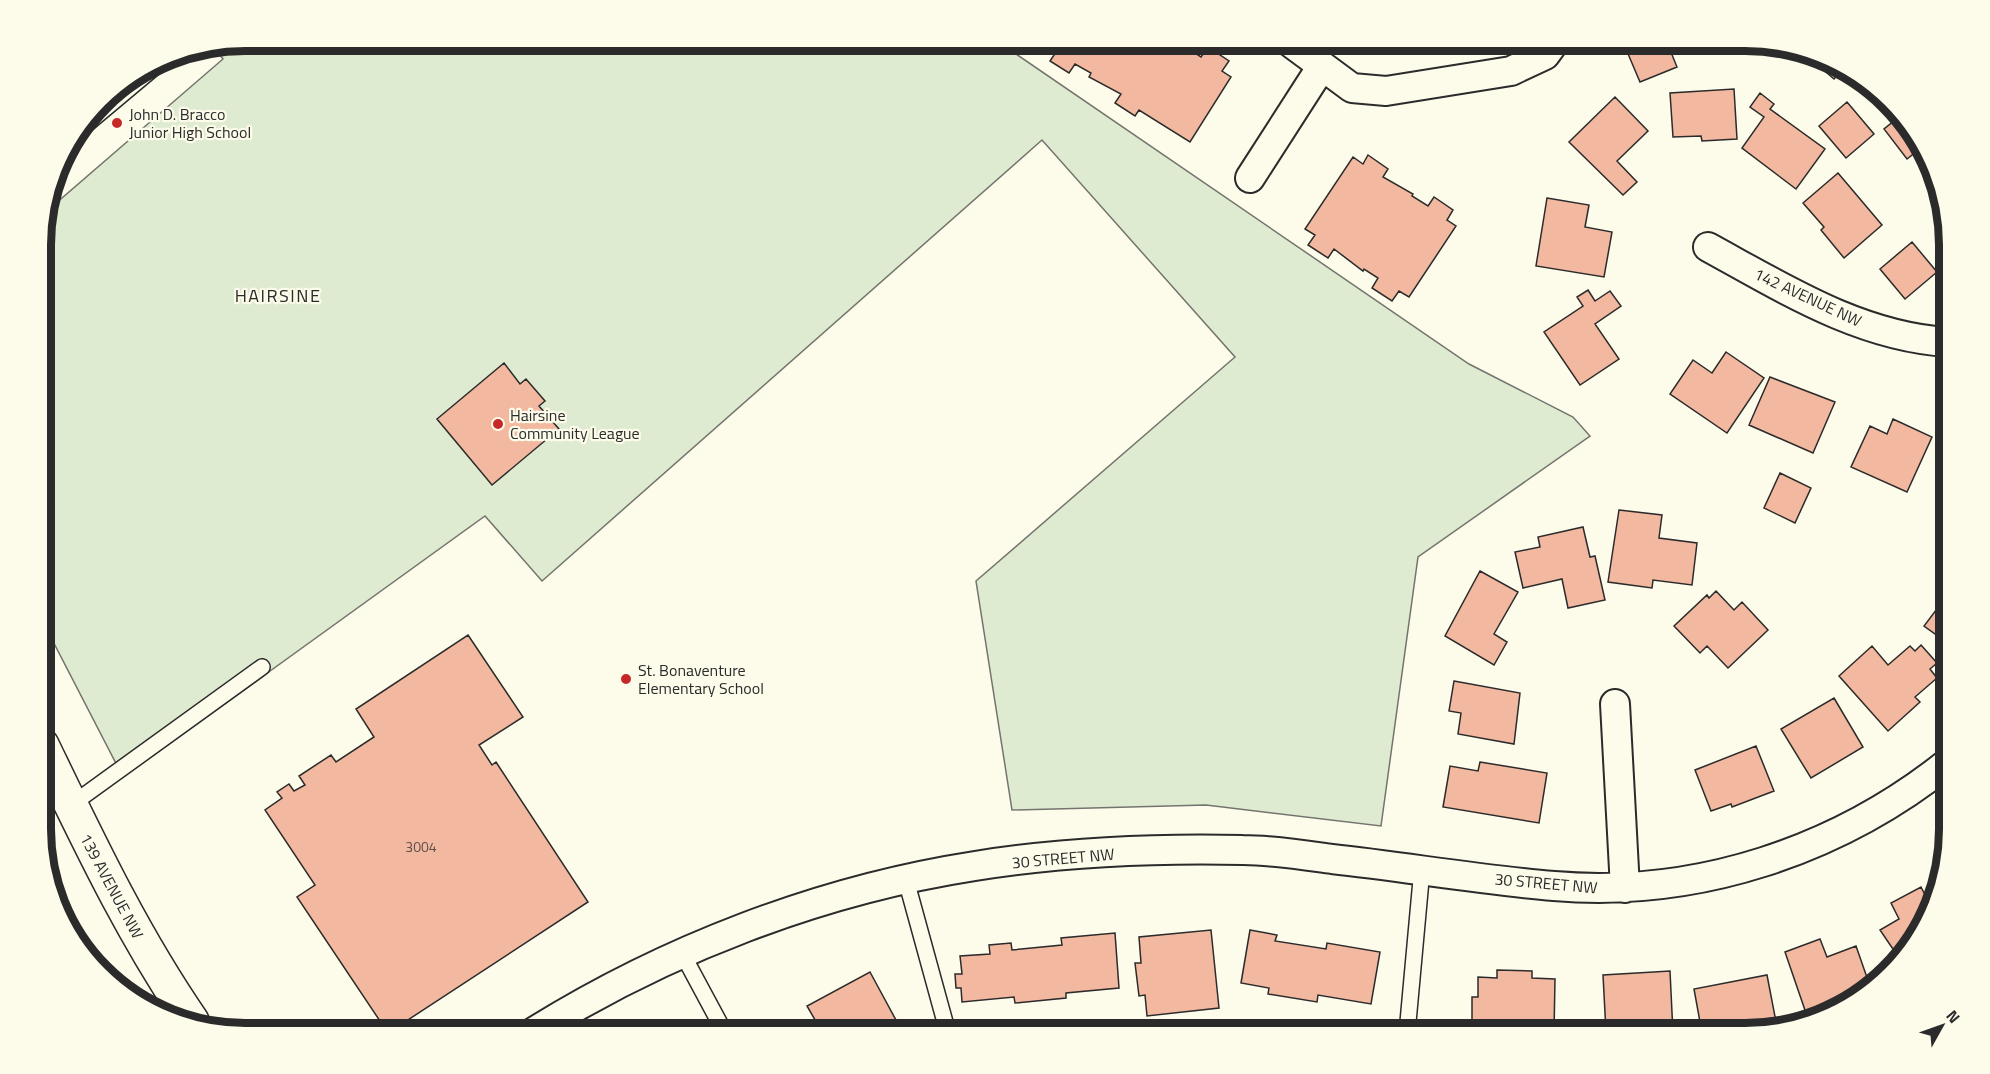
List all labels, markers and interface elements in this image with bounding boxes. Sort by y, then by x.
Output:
place label: John D. Bracco Junior High School [129,102,251,144]
marker: John D. Bracco Junior High School [110,116,124,130]
street label: 142 AVENUE NW [1750,262,1866,332]
district label: HAIRSINE [235,282,321,309]
place label: Hairsine Community League [510,403,640,445]
marker: Hairsine Community League [491,417,505,431]
place label: St. Bonaventure Elementary School [638,658,764,700]
marker: St. Bonaventure Elementary School [619,672,633,686]
street label: 139 AVENUE NW [74,829,150,943]
house number: 3004 [405,836,437,857]
street label: 30 STREET NW [1011,842,1115,874]
street label: 30 STREET NW [1494,867,1598,899]
north arrow [1912,996,1972,1056]
text: N [1941,1004,1966,1028]

